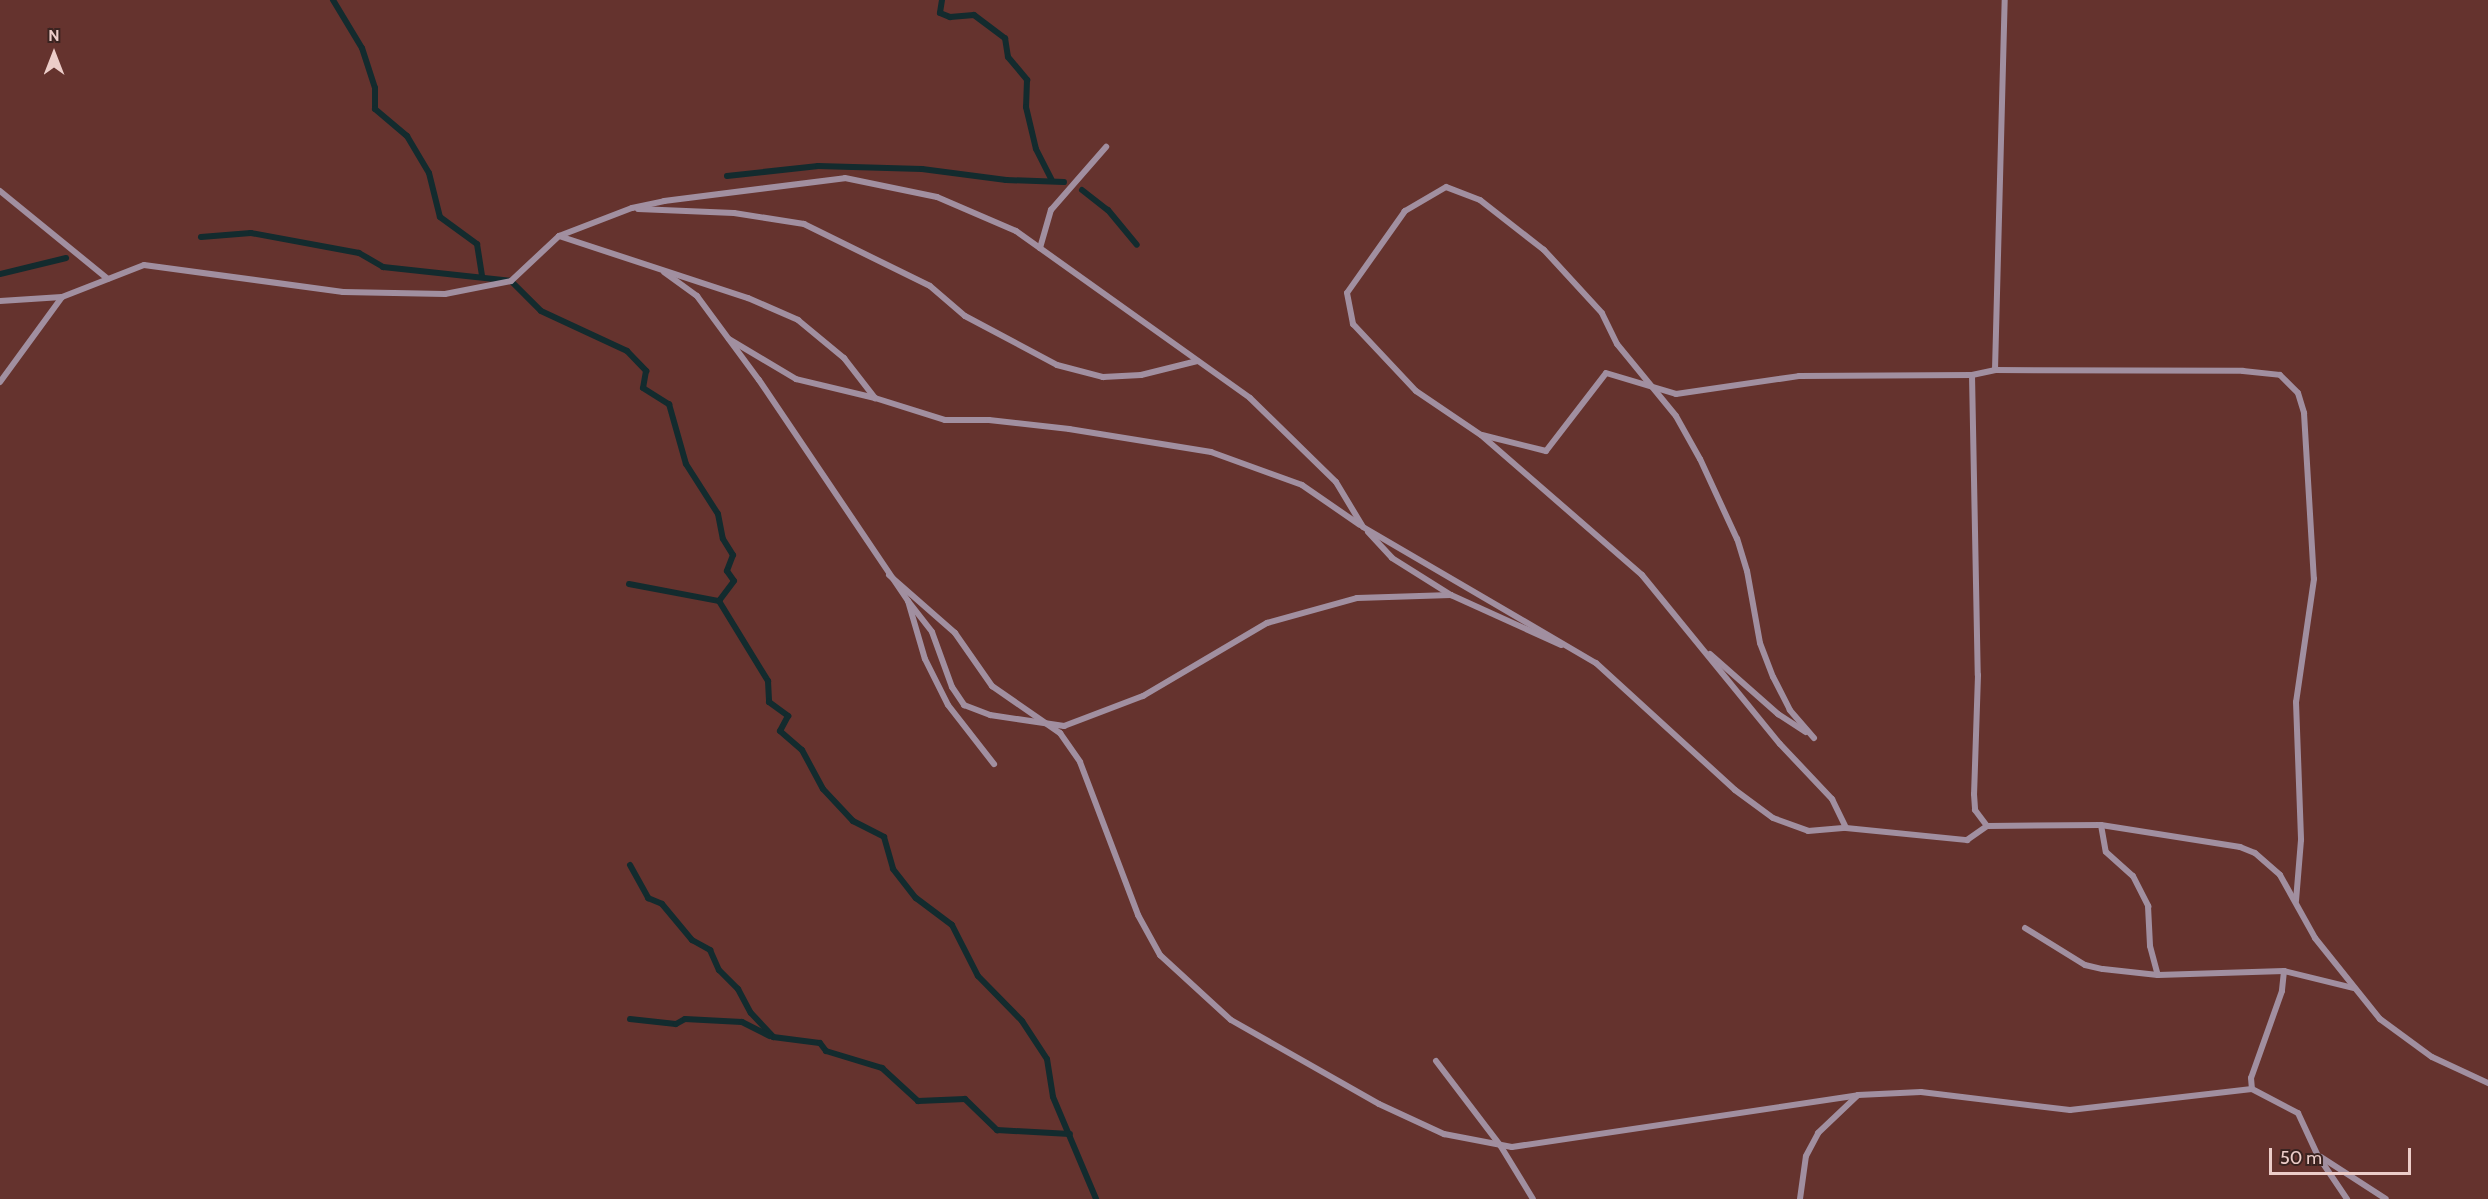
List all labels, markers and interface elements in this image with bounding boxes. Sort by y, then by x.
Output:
north arrow [24,24,84,84]
text: N [48,26,60,45]
scale bar [2272,1136,2414,1174]
text: 50 m [2280,1147,2322,1169]

